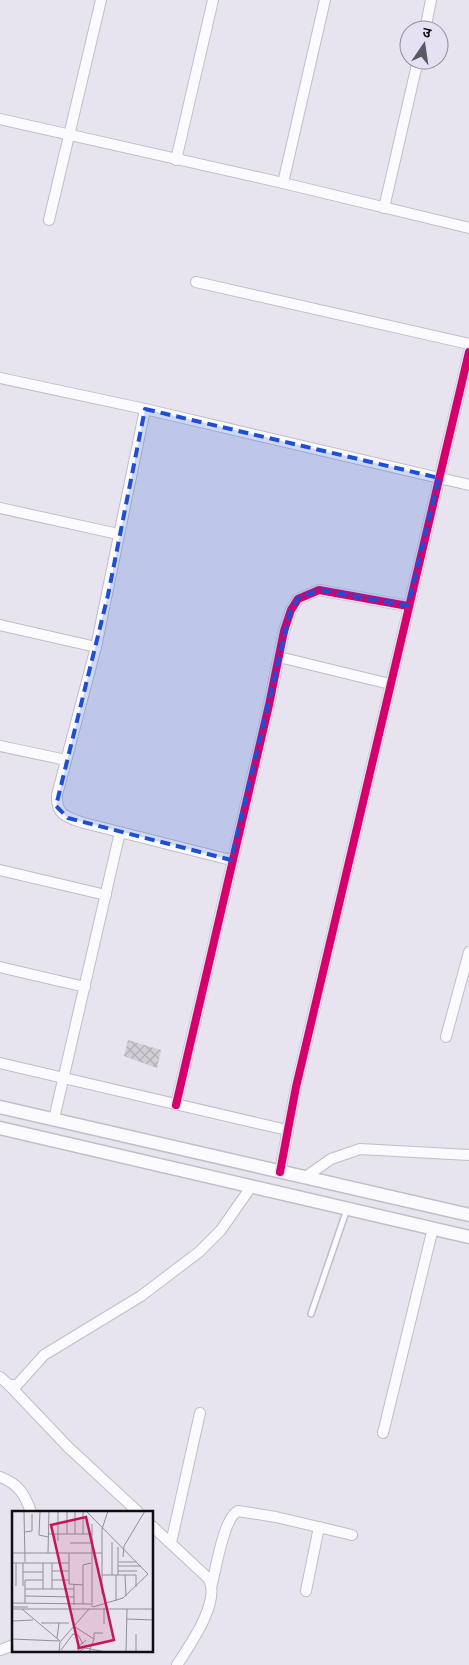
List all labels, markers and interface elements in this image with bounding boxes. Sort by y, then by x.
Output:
north arrow [399,20,449,70]
text: उ [421,23,434,42]
inset map [12,1511,154,1652]

